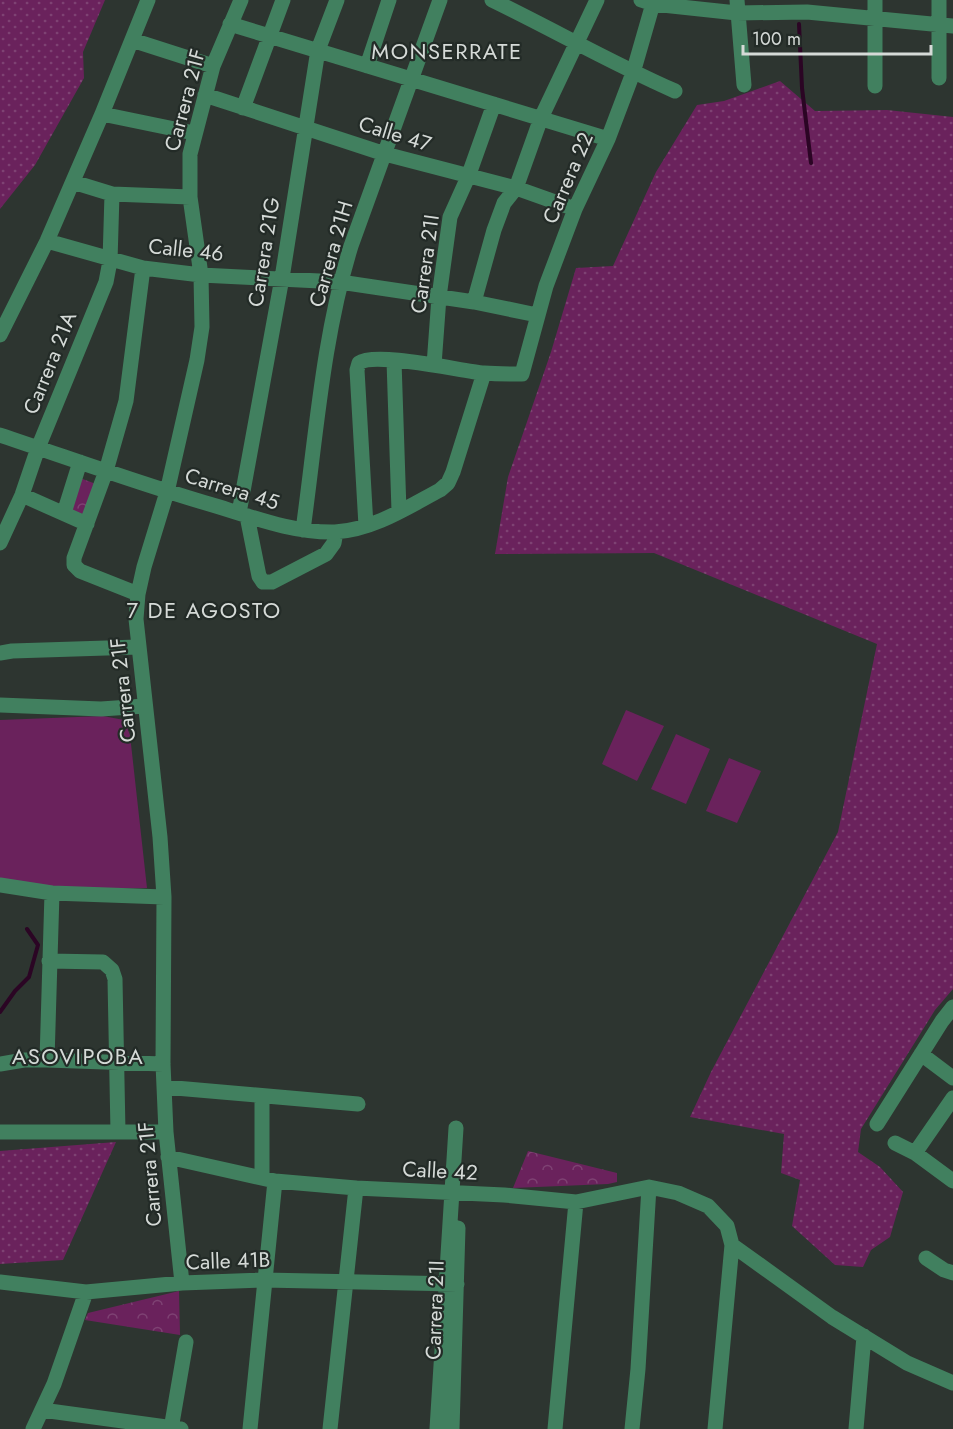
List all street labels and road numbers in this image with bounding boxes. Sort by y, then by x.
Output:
street label: Carrera 21F [157,45,213,155]
street label: Calle 47 [355,109,435,159]
street label: Carrera 22 [535,128,601,228]
street label: Carrera 21G [241,195,287,309]
street label: Carrera 21H [302,197,360,311]
street label: Carrera 21I [403,213,447,315]
street label: Calle 46 [147,231,225,269]
street label: Carrera 21A [16,307,84,419]
street label: Carrera 45 [181,460,283,518]
street label: Carrera 21F [103,636,143,744]
street label: Carrera 21F [130,1120,170,1228]
street label: Calle 42 [402,1154,478,1188]
street label: Calle 41B [185,1245,271,1277]
street label: Carrera 21I [418,1260,452,1360]

